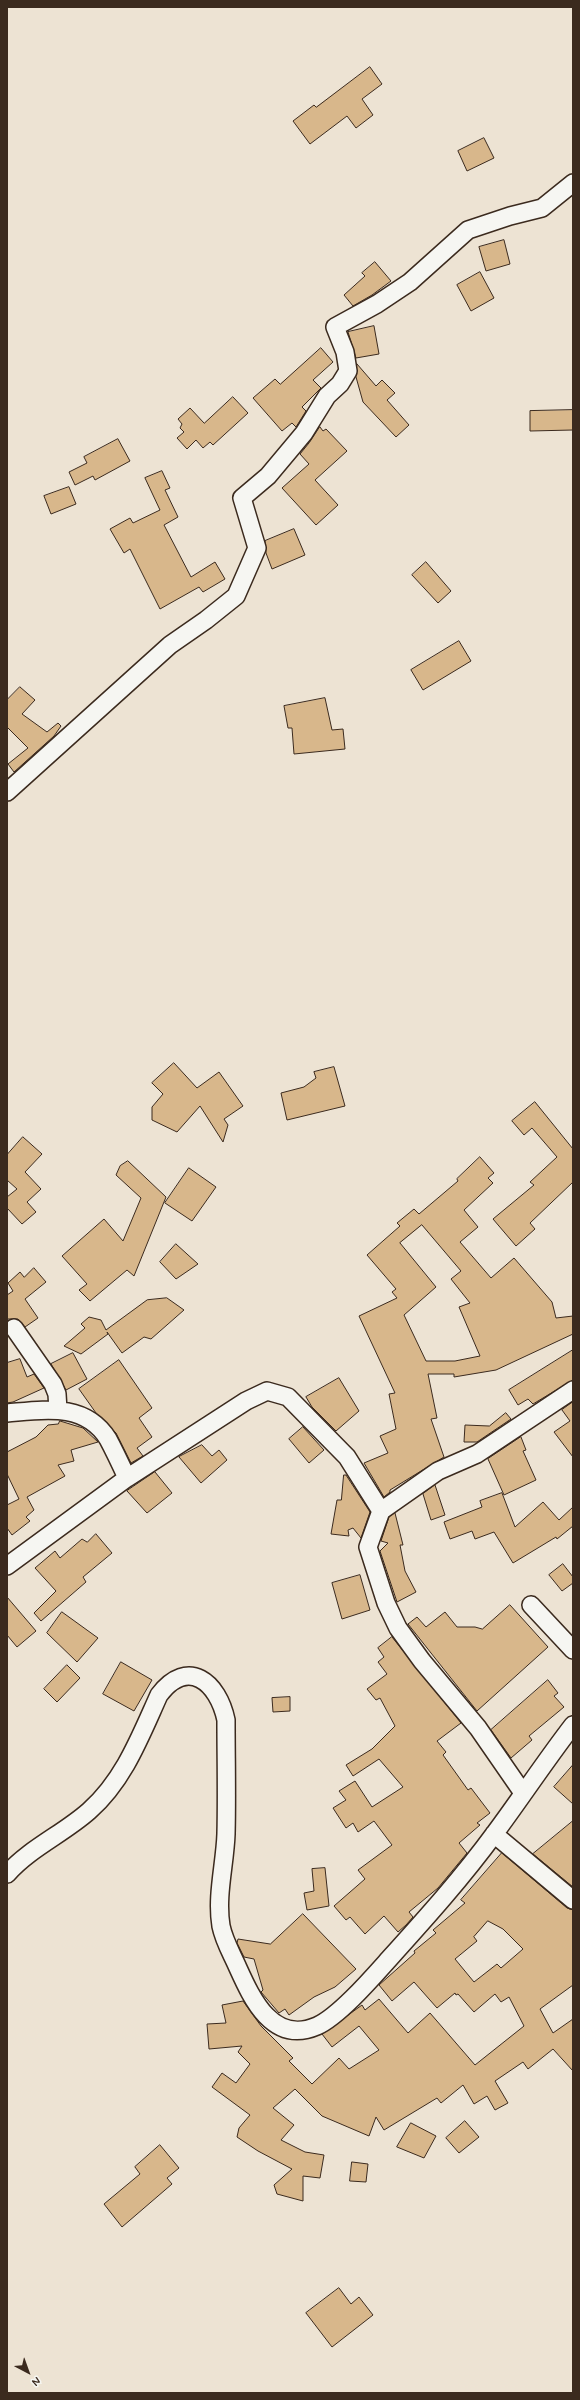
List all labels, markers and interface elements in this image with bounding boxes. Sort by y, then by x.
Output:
north arrow [8,2352,48,2392]
text: N [29,2373,43,2389]

